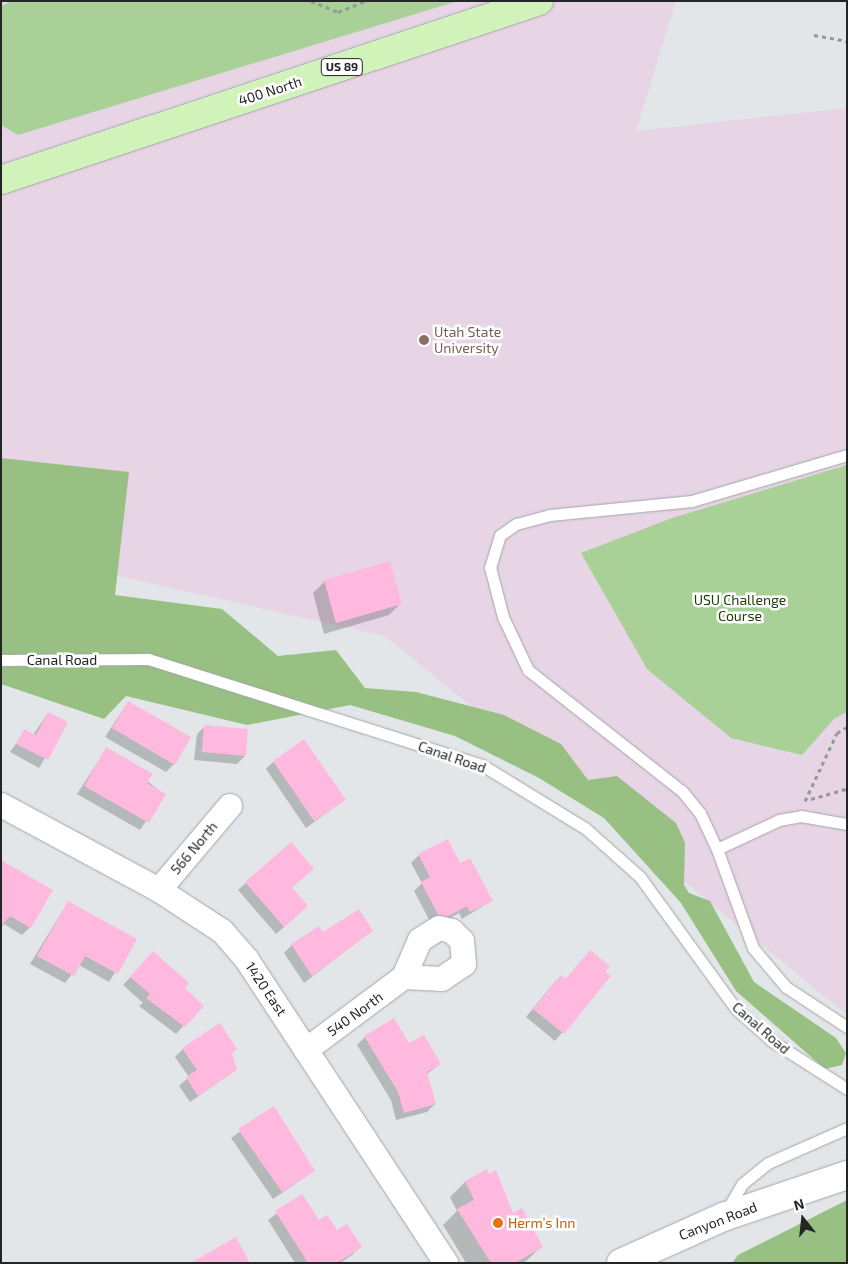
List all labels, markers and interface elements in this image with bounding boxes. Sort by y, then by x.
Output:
road number: US 89 [321,58,363,76]
street label: 400 North [236,73,304,109]
place label: Utah State University [434,324,501,357]
marker: Utah State University [418,334,430,346]
park label: USU Challenge Course [694,592,786,624]
street label: Canal Road [26,652,98,668]
street label: Canal Road [416,737,488,777]
street label: 566 North [167,818,221,878]
street label: 1420 East [242,959,290,1019]
street label: 540 North [324,988,386,1040]
street label: Canal Road [729,998,793,1058]
north arrow [778,1194,828,1244]
text: N [792,1195,806,1214]
street label: Canyon Road [676,1198,760,1244]
place label: Herm’s Inn [508,1215,575,1231]
marker: Herm’s Inn [492,1217,504,1229]

